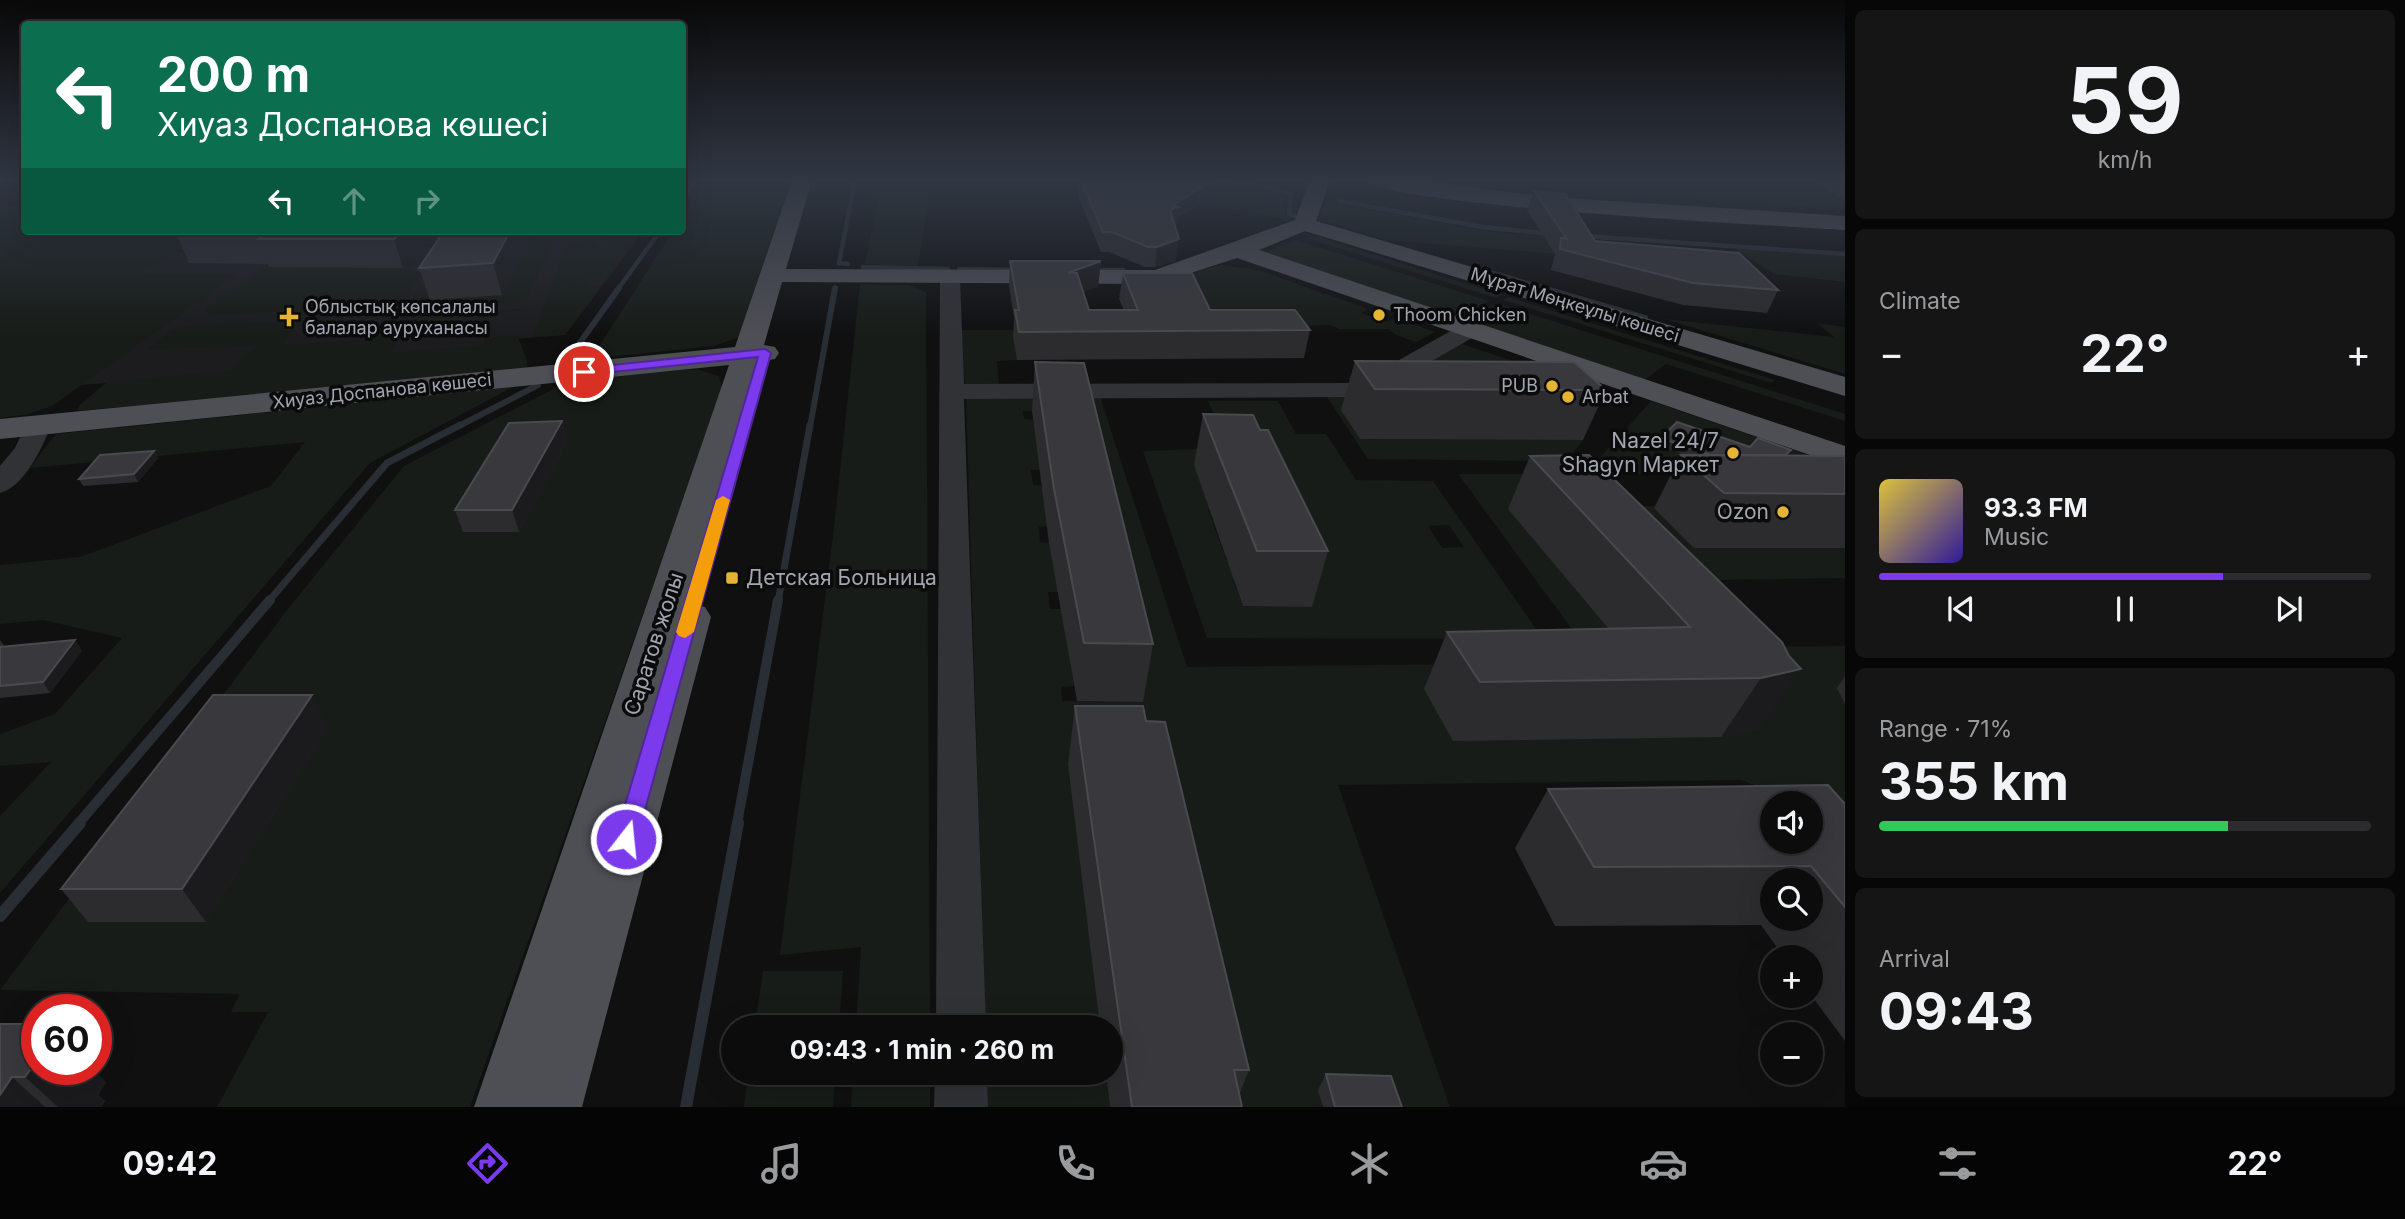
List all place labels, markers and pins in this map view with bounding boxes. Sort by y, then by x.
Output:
place label: Облыстық көпсалалы балалар ауруханасы [305,296,496,338]
place label: Thoom Chicken [1393,304,1527,325]
marker: Облыстық көпсалалы балалар ауруханасы [279,307,299,327]
marker: Thoom Chicken [1371,307,1387,323]
pin [554,342,614,402]
place label: PUB [1501,375,1538,396]
marker: PUB [1544,378,1560,394]
place label: Arbat [1582,386,1629,407]
marker: Arbat [1560,389,1576,405]
place label: Nazel 24/7 Shagyn Маркет [1562,428,1719,477]
marker: Nazel 24/7 Shagyn Маркет [1725,445,1741,461]
place label: Ozon [1717,499,1769,524]
marker: Ozon [1775,504,1791,520]
place label: Детская Больница [746,565,937,590]
marker: Детская Больница [724,570,740,586]

